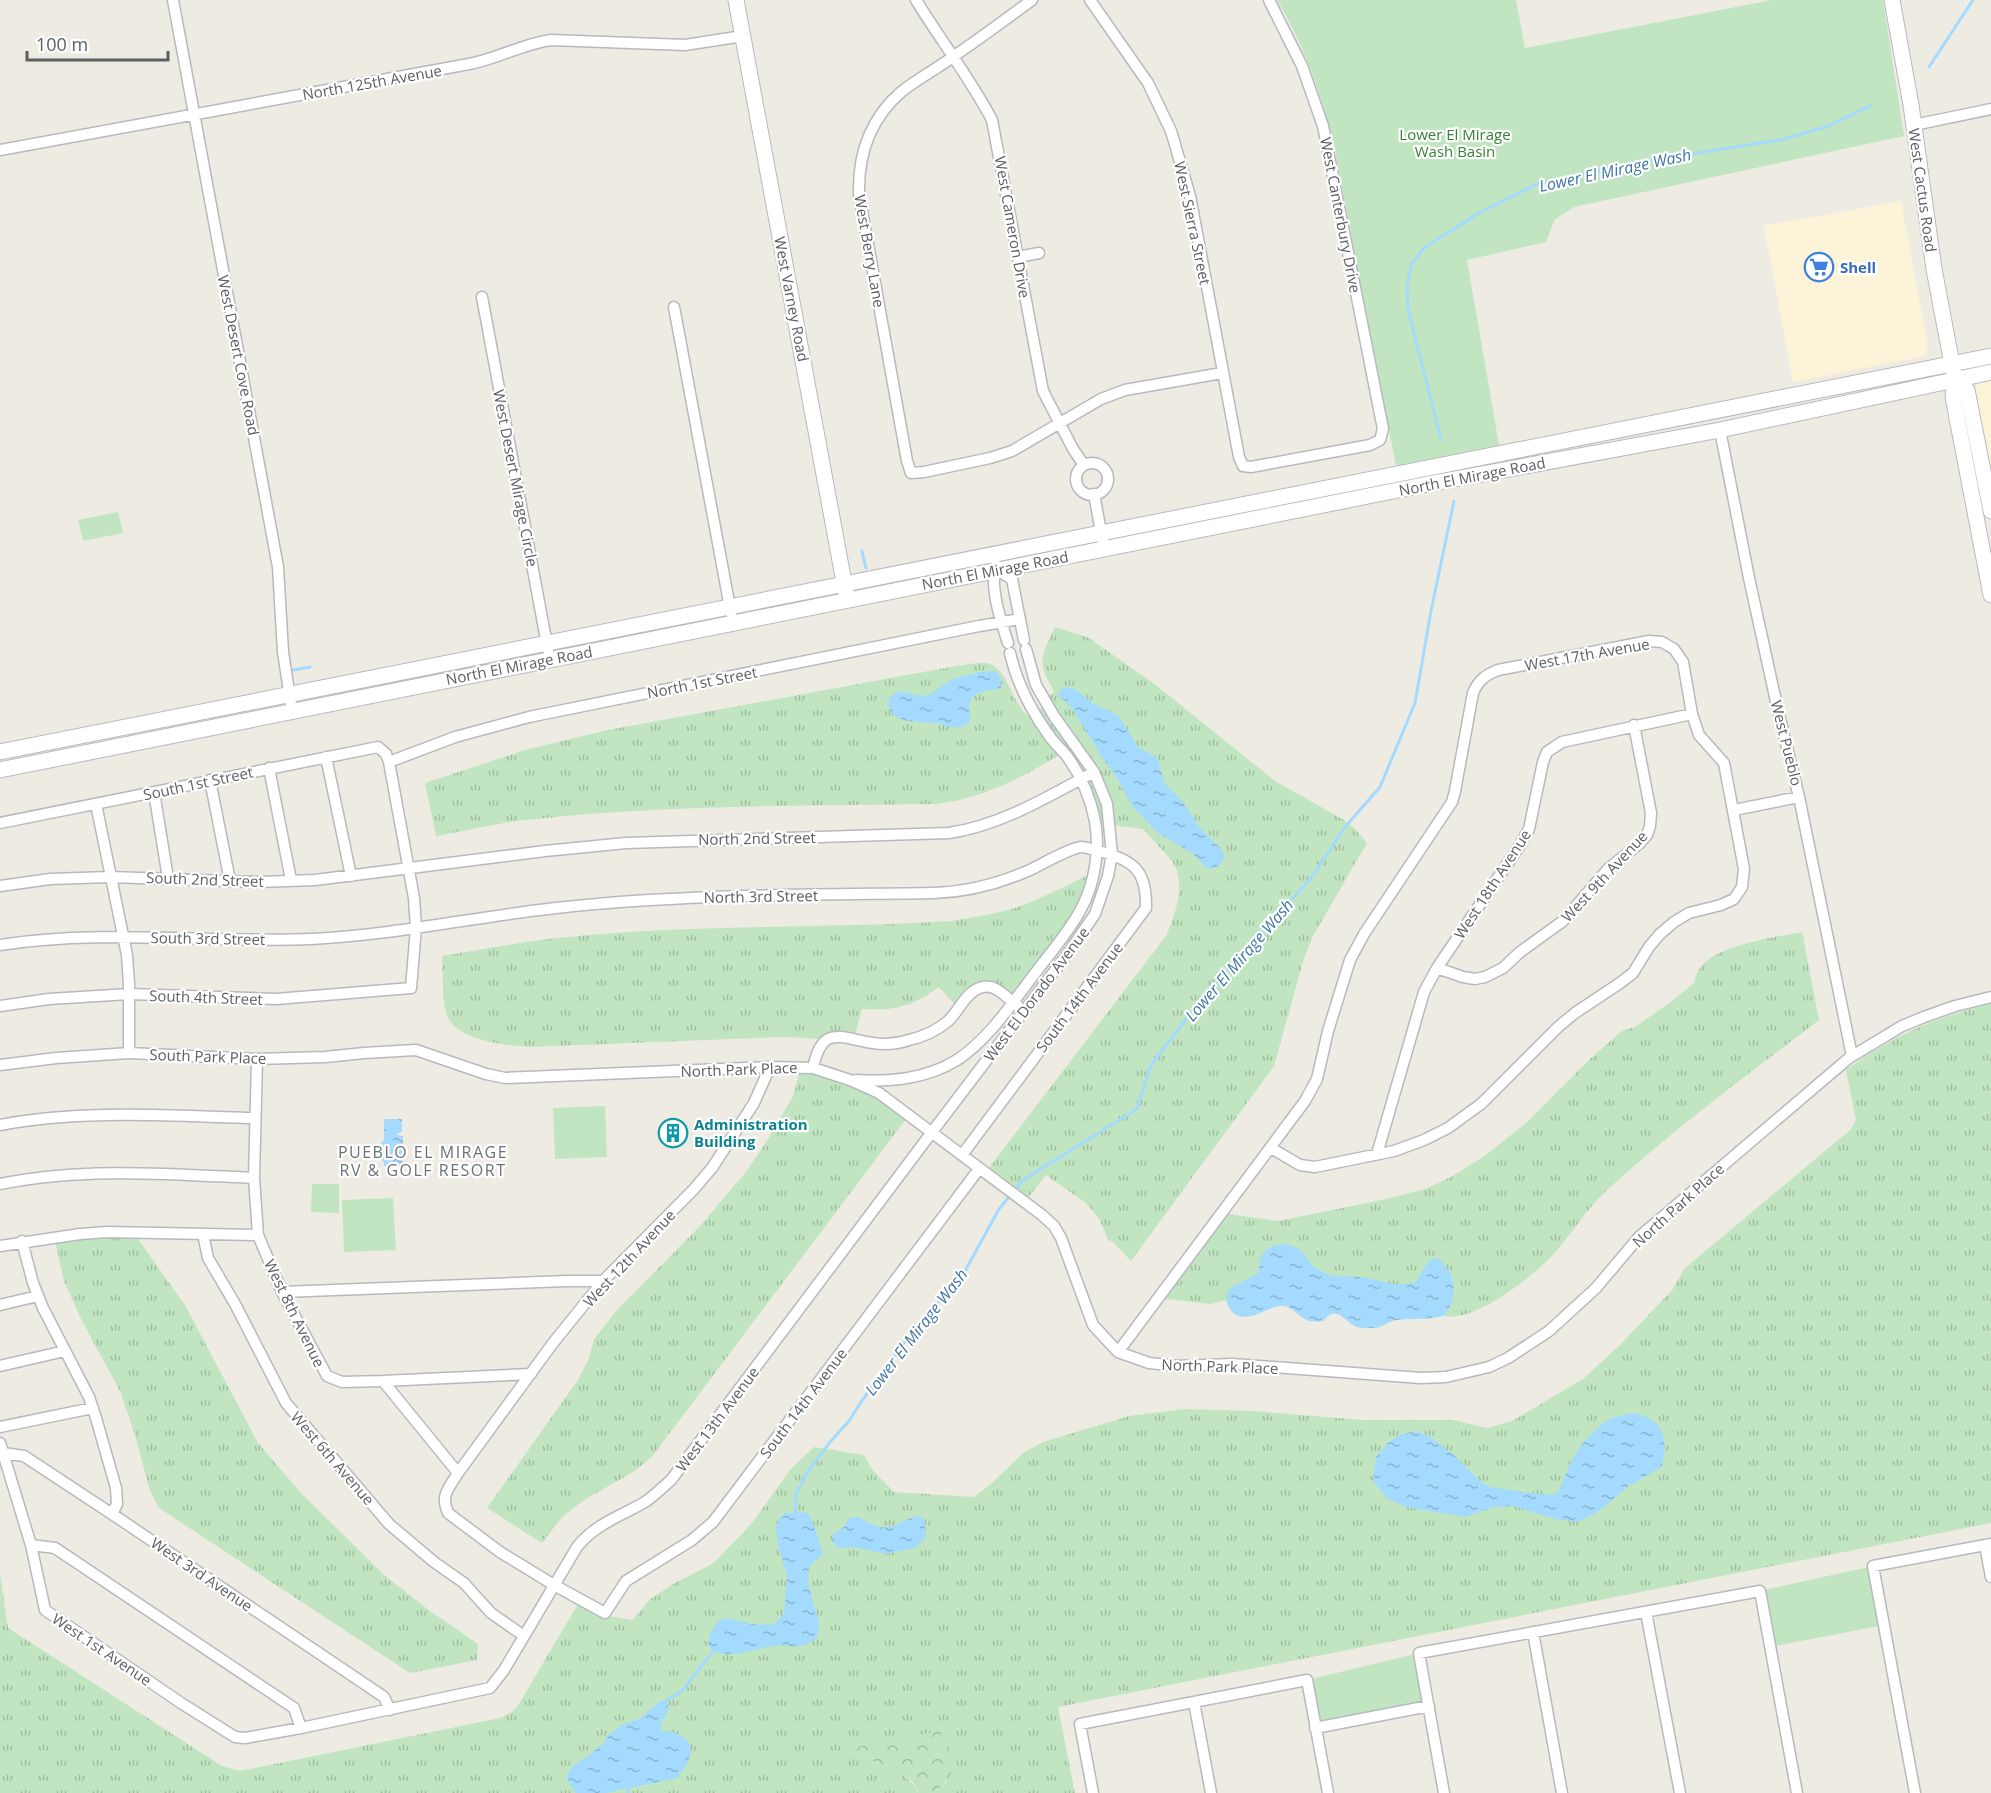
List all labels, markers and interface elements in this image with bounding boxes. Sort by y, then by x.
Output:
scale bar [27,24,168,62]
text: 100 m [36,32,88,56]
street label: North 125th Avenue [301,60,443,104]
park label: Lower El Mirage Wash Basin [1399,124,1511,161]
street label: West Cactus Road [1904,127,1942,253]
street label: West Canterbury Drive [1316,135,1366,295]
water label: Lower El Mirage Wash [1537,143,1693,197]
street label: West Cameron Drive [991,154,1035,300]
street label: West Sierra Street [1170,160,1216,286]
street label: West Berry Lane [850,193,890,309]
street label: West Varney Road [770,235,814,363]
supermarket icon: Shell [1803,251,1835,283]
place label: Shell [1840,257,1876,277]
street label: West Desert Cove Road [214,273,264,437]
street label: West Desert Mirage Circle [489,388,543,568]
street label: North El Mirage Road [1397,452,1547,500]
street label: North El Mirage Road [920,546,1070,594]
street label: West 17th Avenue [1523,633,1651,675]
street label: North El Mirage Road [444,641,594,689]
street label: North 1st Street [645,662,759,702]
street label: West Pueblo [1767,698,1807,788]
street label: South 1st Street [141,762,255,804]
street label: West 18th Avenue [1449,826,1535,942]
street label: West 9th Avenue [1556,826,1652,926]
street label: North 2nd Street [698,827,816,849]
street label: South 2nd Street [146,867,264,891]
street label: North 3rd Street [704,885,818,907]
water label: Lower El Mirage Wash [1180,894,1298,1026]
street label: West El Dorado Avenue [979,923,1093,1065]
street label: South 3rd Street [151,927,265,949]
street label: South 14th Avenue [1031,938,1127,1056]
street label: South 4th Street [149,985,263,1009]
street label: South Park Place [149,1044,267,1068]
street label: North Park Place [680,1057,798,1081]
place label: Administration Building [694,1114,808,1151]
building icon: Administration Building [657,1117,689,1149]
district label: PUEBLO EL MIRAGE RV & GOLF RESORT [338,1141,508,1181]
street label: North Park Place [1628,1158,1728,1252]
street label: West 12th Avenue [579,1205,679,1311]
street label: West 8th Avenue [260,1256,330,1370]
water label: Lower El Mirage Wash [860,1264,972,1400]
street label: South 14th Avenue [755,1344,851,1462]
street label: North Park Place [1161,1354,1279,1378]
street label: West 13th Avenue [671,1362,763,1476]
street label: West 6th Avenue [287,1407,379,1509]
street label: West 3rd Avenue [147,1533,257,1615]
street label: West 1st Avenue [48,1608,156,1690]

